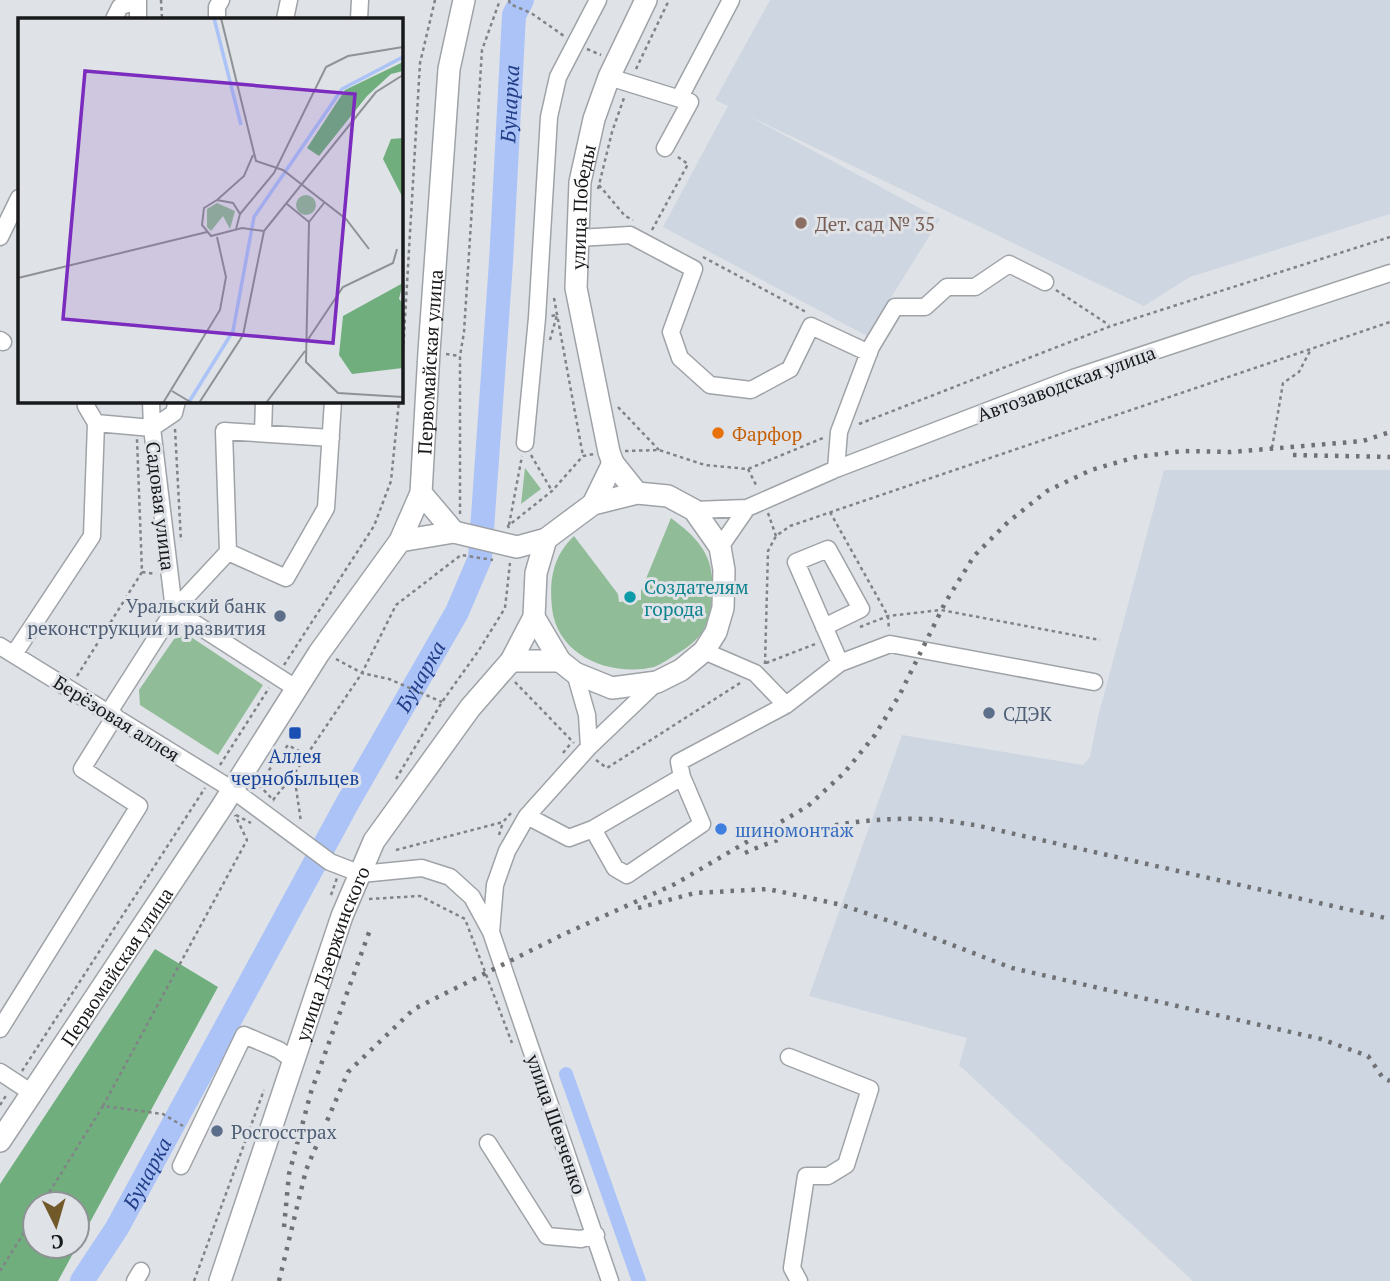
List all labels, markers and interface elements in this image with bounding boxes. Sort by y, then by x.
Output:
inset map [18,18,402,402]
water label: Бунарка [493,64,525,144]
street label: улица Победы [564,142,601,271]
place label: Дет. сад № 35 [815,211,935,236]
marker: Дет. сад № 35 [793,215,809,231]
street label: Первомайская улица [411,268,447,455]
street label: Автозаводская улица [973,339,1159,427]
place label: Фарфор [732,421,802,446]
marker: Фарфор [710,425,726,441]
street label: Садовая улица [141,440,181,572]
place label: Создателям города [644,574,749,621]
marker: Создателям города [622,589,638,605]
place label: Уральский банк реконструкции и развития [27,593,267,640]
marker: Уральский банк реконструкции и развития [272,608,288,624]
water label: Бунарка [388,636,452,718]
street label: Берёзовая аллея [49,669,185,767]
place label: СДЭК [1003,701,1053,726]
marker: СДЭК [981,705,997,721]
marker: Аллея чернобыльцев [287,725,303,741]
place label: Аллея чернобыльцев [231,743,359,790]
place label: шиномонтаж [735,817,854,842]
marker: шиномонтаж [713,821,729,837]
street label: улица Дзержинского [288,862,374,1045]
street label: Первомайская улица [54,881,178,1050]
street label: улица Шевченко [521,1050,593,1197]
place label: Росгосстрах [231,1119,337,1144]
marker: Росгосстрах [209,1123,225,1139]
water label: Бунарка [115,1132,178,1215]
north arrow [21,1190,91,1260]
text: С [50,1229,65,1255]

